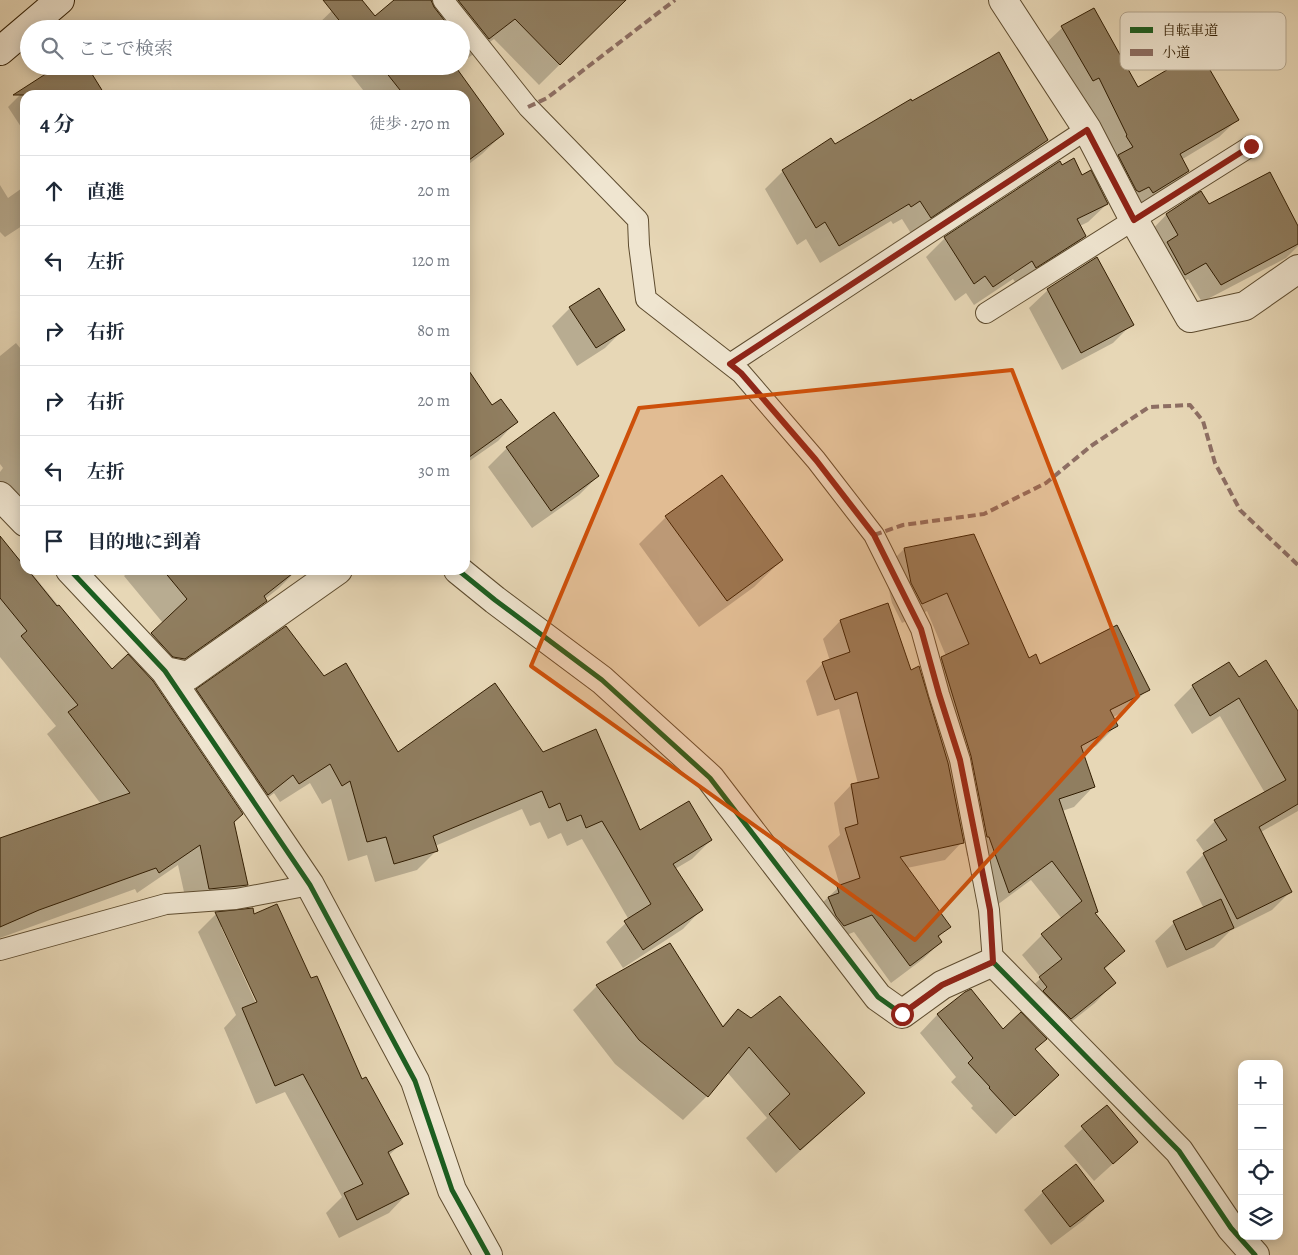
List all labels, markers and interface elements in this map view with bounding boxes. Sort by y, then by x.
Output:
legend [1120,12,1286,70]
search box [20,20,470,75]
text: 自転車道 [1162,21,1218,40]
icon: search [38,34,66,62]
text: ここで検索 [78,36,173,62]
text: 小道 [1162,43,1190,62]
text: 4 分 [40,110,75,138]
text: 徒歩 · 270 m [369,113,450,135]
route end [1240,135,1263,158]
icon: ahead [40,177,68,205]
text: 直進 [87,179,125,205]
text: 20 m [417,180,450,202]
icon: left [40,247,68,275]
text: 左折 [87,249,125,275]
text: 120 m [412,250,450,272]
icon: right [40,317,68,345]
text: 右折 [87,319,125,345]
text: 80 m [417,320,450,342]
icon: right [40,387,68,415]
text: 右折 [87,389,125,415]
text: 20 m [417,390,450,412]
icon: left [40,457,68,485]
text: 左折 [87,459,125,485]
text: 30 m [418,460,450,482]
icon: arrive [40,527,68,555]
text: 目的地に到着 [87,529,201,555]
route start [891,1003,914,1026]
map controls [1238,1060,1283,1240]
button: + [1238,1060,1283,1105]
button: − [1238,1105,1283,1150]
button: locate [1238,1150,1283,1195]
button: layers [1238,1195,1283,1240]

